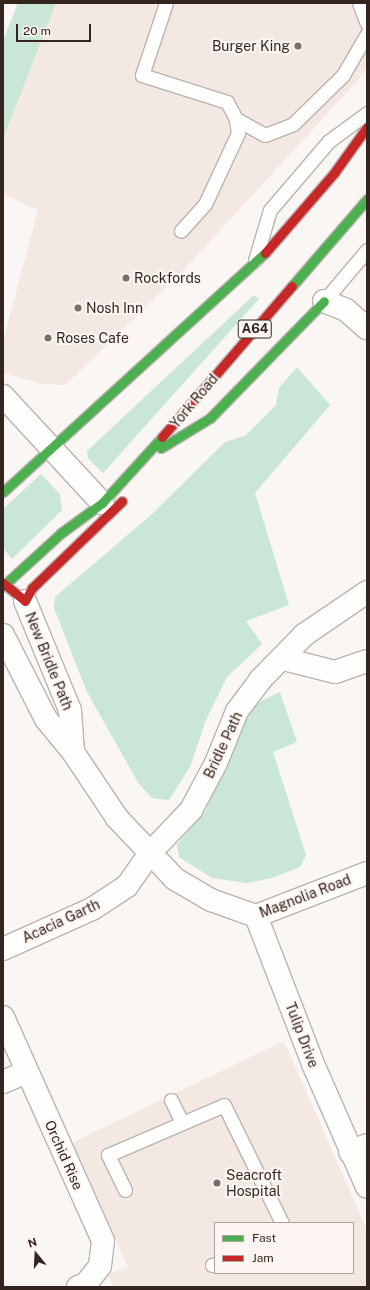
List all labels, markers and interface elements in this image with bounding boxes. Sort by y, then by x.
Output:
scale bar [18,16,93,42]
text: 20 m [23,24,51,38]
place label: Burger King [212,38,290,54]
marker: Burger King [293,41,303,51]
place label: Rockfords [134,270,201,286]
marker: Rockfords [121,273,131,283]
place label: Nosh Inn [86,300,143,316]
marker: Nosh Inn [73,303,83,313]
road number: A64 [237,318,273,340]
place label: Roses Cafe [56,330,129,346]
marker: Roses Cafe [43,333,53,343]
street label: York Road [167,371,221,431]
street label: New Bridle Path [22,609,76,713]
street label: Bridle Path [200,709,246,781]
street label: Magnolia Road [257,871,353,921]
street label: Acacia Garth [19,896,103,946]
street label: Tulip Drive [282,1000,322,1070]
street label: Orchid Rise [41,1118,87,1192]
place label: Seacroft Hospital [226,1167,282,1200]
marker: Seacroft Hospital [211,1177,223,1189]
legend [214,1222,354,1274]
text: Fast [252,1231,276,1245]
north arrow [16,1234,56,1274]
text: N [26,1236,38,1250]
text: Jam [252,1251,274,1265]

